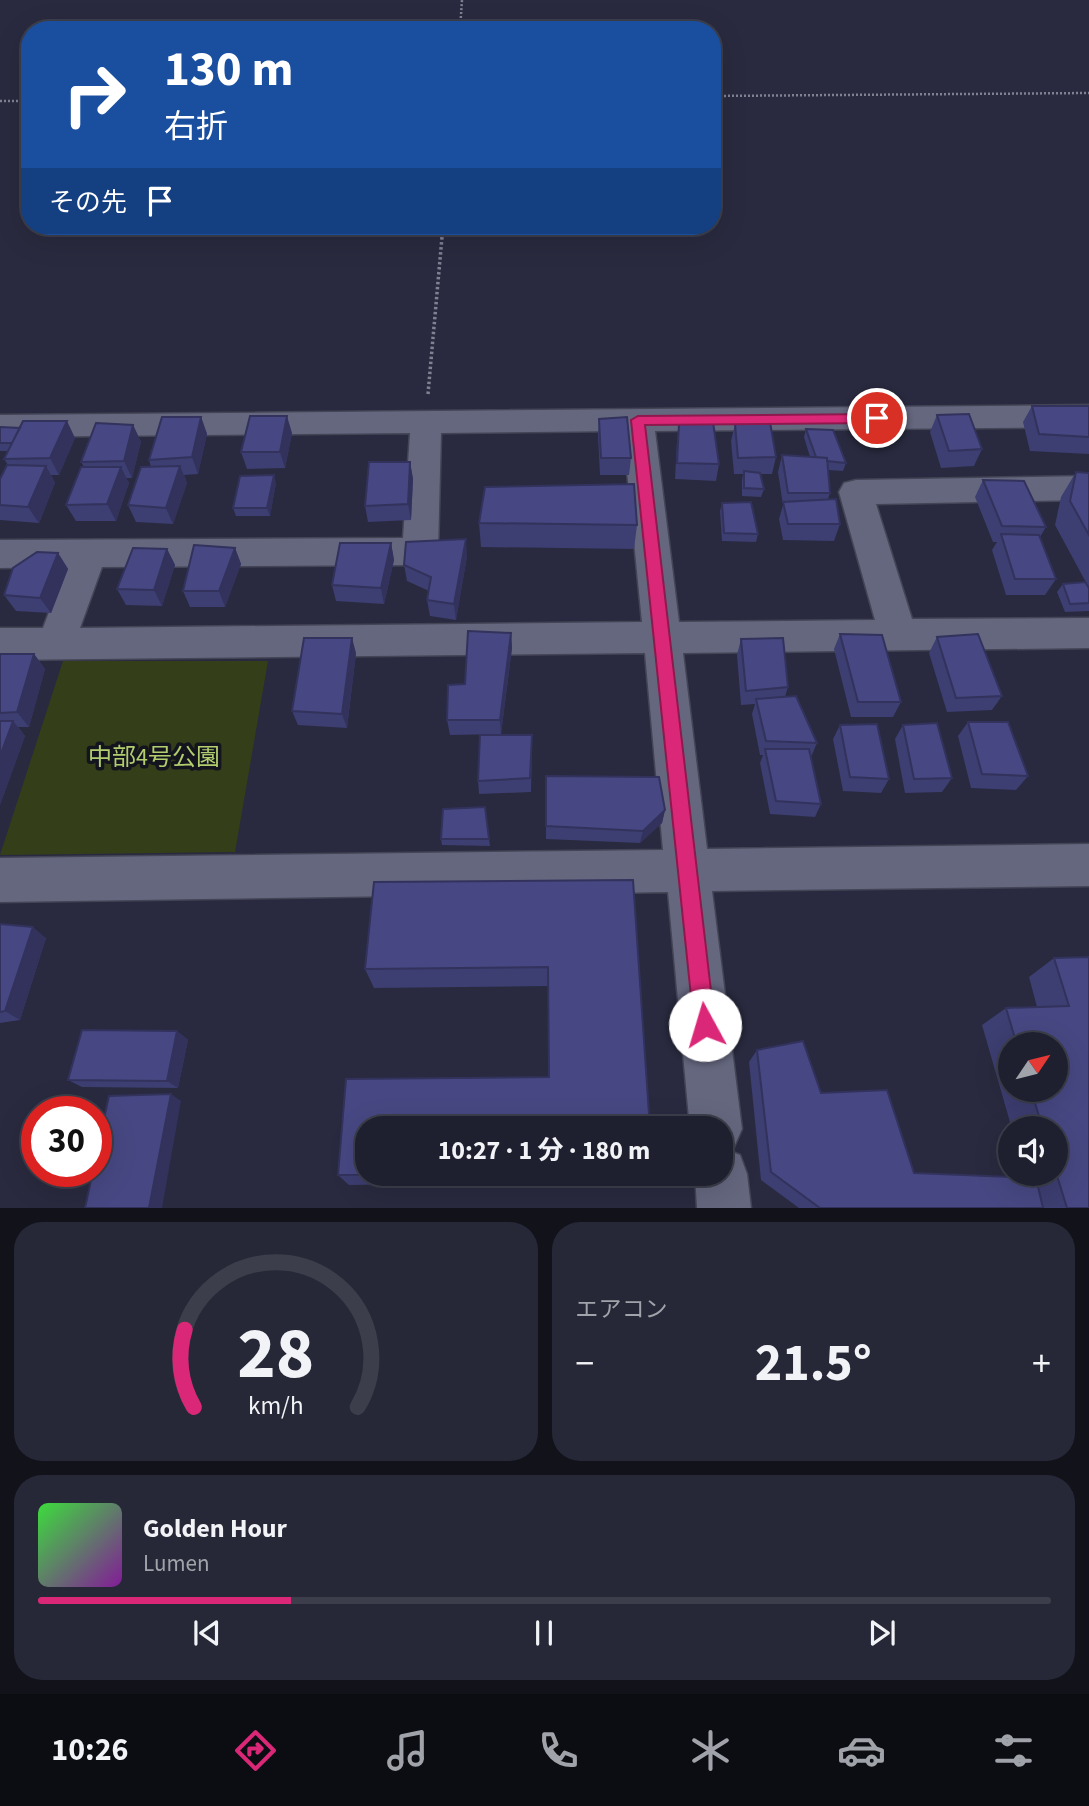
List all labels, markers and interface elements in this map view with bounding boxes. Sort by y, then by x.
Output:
text: 130 m [164,35,293,105]
icon: right [49,49,140,140]
text: 右折 [164,104,228,150]
icon: arrive [141,182,179,220]
text: その先 [49,184,127,221]
pin [847,388,907,448]
icon: arrive [858,399,896,437]
park label: 中部4号公園 [88,740,220,775]
position arrow [668,988,742,1062]
north arrow [998,1032,1068,1102]
map controls [998,1032,1068,1186]
speed limit sign: 30 [21,1096,112,1187]
button: sound [998,1116,1068,1186]
text: 10:27 · 1 分 · 180 m [438,1132,650,1169]
text: エアコン [576,1293,668,1326]
text: 28 [237,1303,314,1407]
text: 21.5° [755,1327,872,1401]
text: − [576,1337,594,1391]
text: + [1032,1337,1051,1391]
text: km/h [248,1388,304,1424]
text: Golden Hour [143,1510,287,1547]
text: Lumen [143,1547,210,1580]
icon: previous [188,1614,226,1652]
icon: pause [525,1614,563,1652]
icon: next [863,1614,901,1652]
icon: directions [231,1726,280,1775]
icon: music [383,1726,432,1775]
icon: phone [534,1726,583,1775]
icon: climate [686,1726,735,1775]
icon: car [837,1726,886,1775]
icon: filters [989,1726,1038,1775]
text: 10:26 [51,1727,128,1773]

